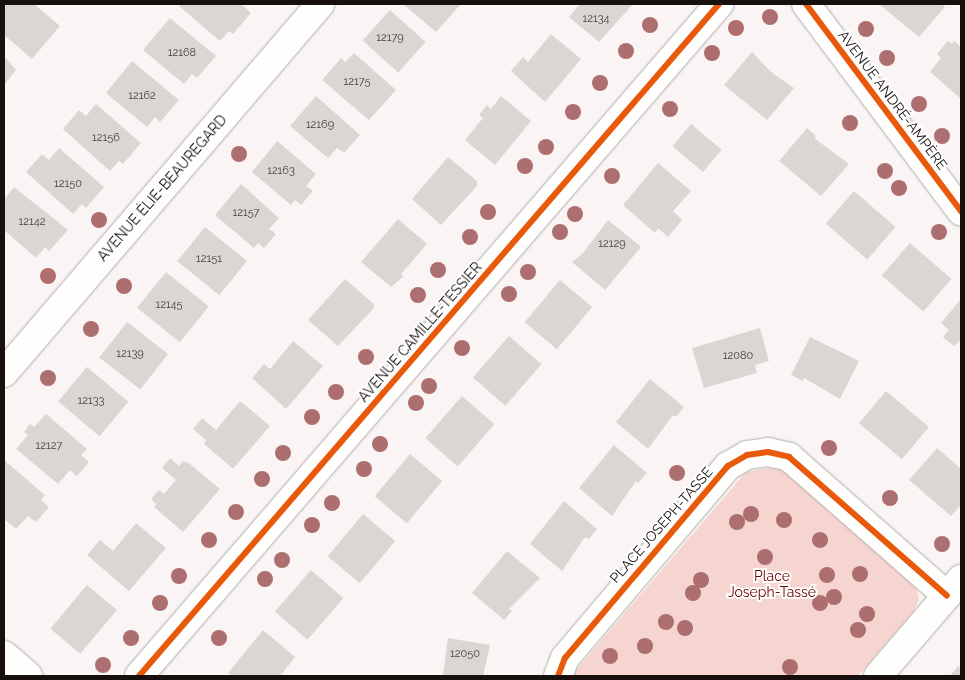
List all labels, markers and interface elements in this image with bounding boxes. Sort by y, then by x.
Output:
house number: 12134 [582,12,610,26]
street label: AVENUE ANDRÉ-AMPÈRE [835,27,951,173]
house number: 12179 [376,31,404,45]
house number: 12168 [168,46,196,60]
house number: 12175 [344,75,370,89]
house number: 12162 [128,89,156,103]
street label: AVENUE ÉLIE-BEAUREGARD [94,111,230,265]
house number: 12169 [306,118,334,132]
house number: 12156 [92,131,120,145]
house number: 12163 [267,164,295,178]
house number: 12150 [54,177,82,191]
house number: 12157 [233,206,259,220]
house number: 12142 [19,215,45,229]
house number: 12129 [598,237,626,251]
house number: 12151 [196,252,222,266]
street label: AVENUE CAMILLE-TESSIER [355,259,485,405]
house number: 12145 [155,298,183,312]
house number: 12139 [116,347,144,361]
house number: 12080 [723,349,753,363]
house number: 12133 [78,394,104,408]
house number: 12127 [36,439,62,453]
street label: PLACE JOSEPH-TASSE [606,463,716,587]
park label: Place Joseph-Tassé [728,568,816,600]
house number: 12050 [450,647,480,661]

